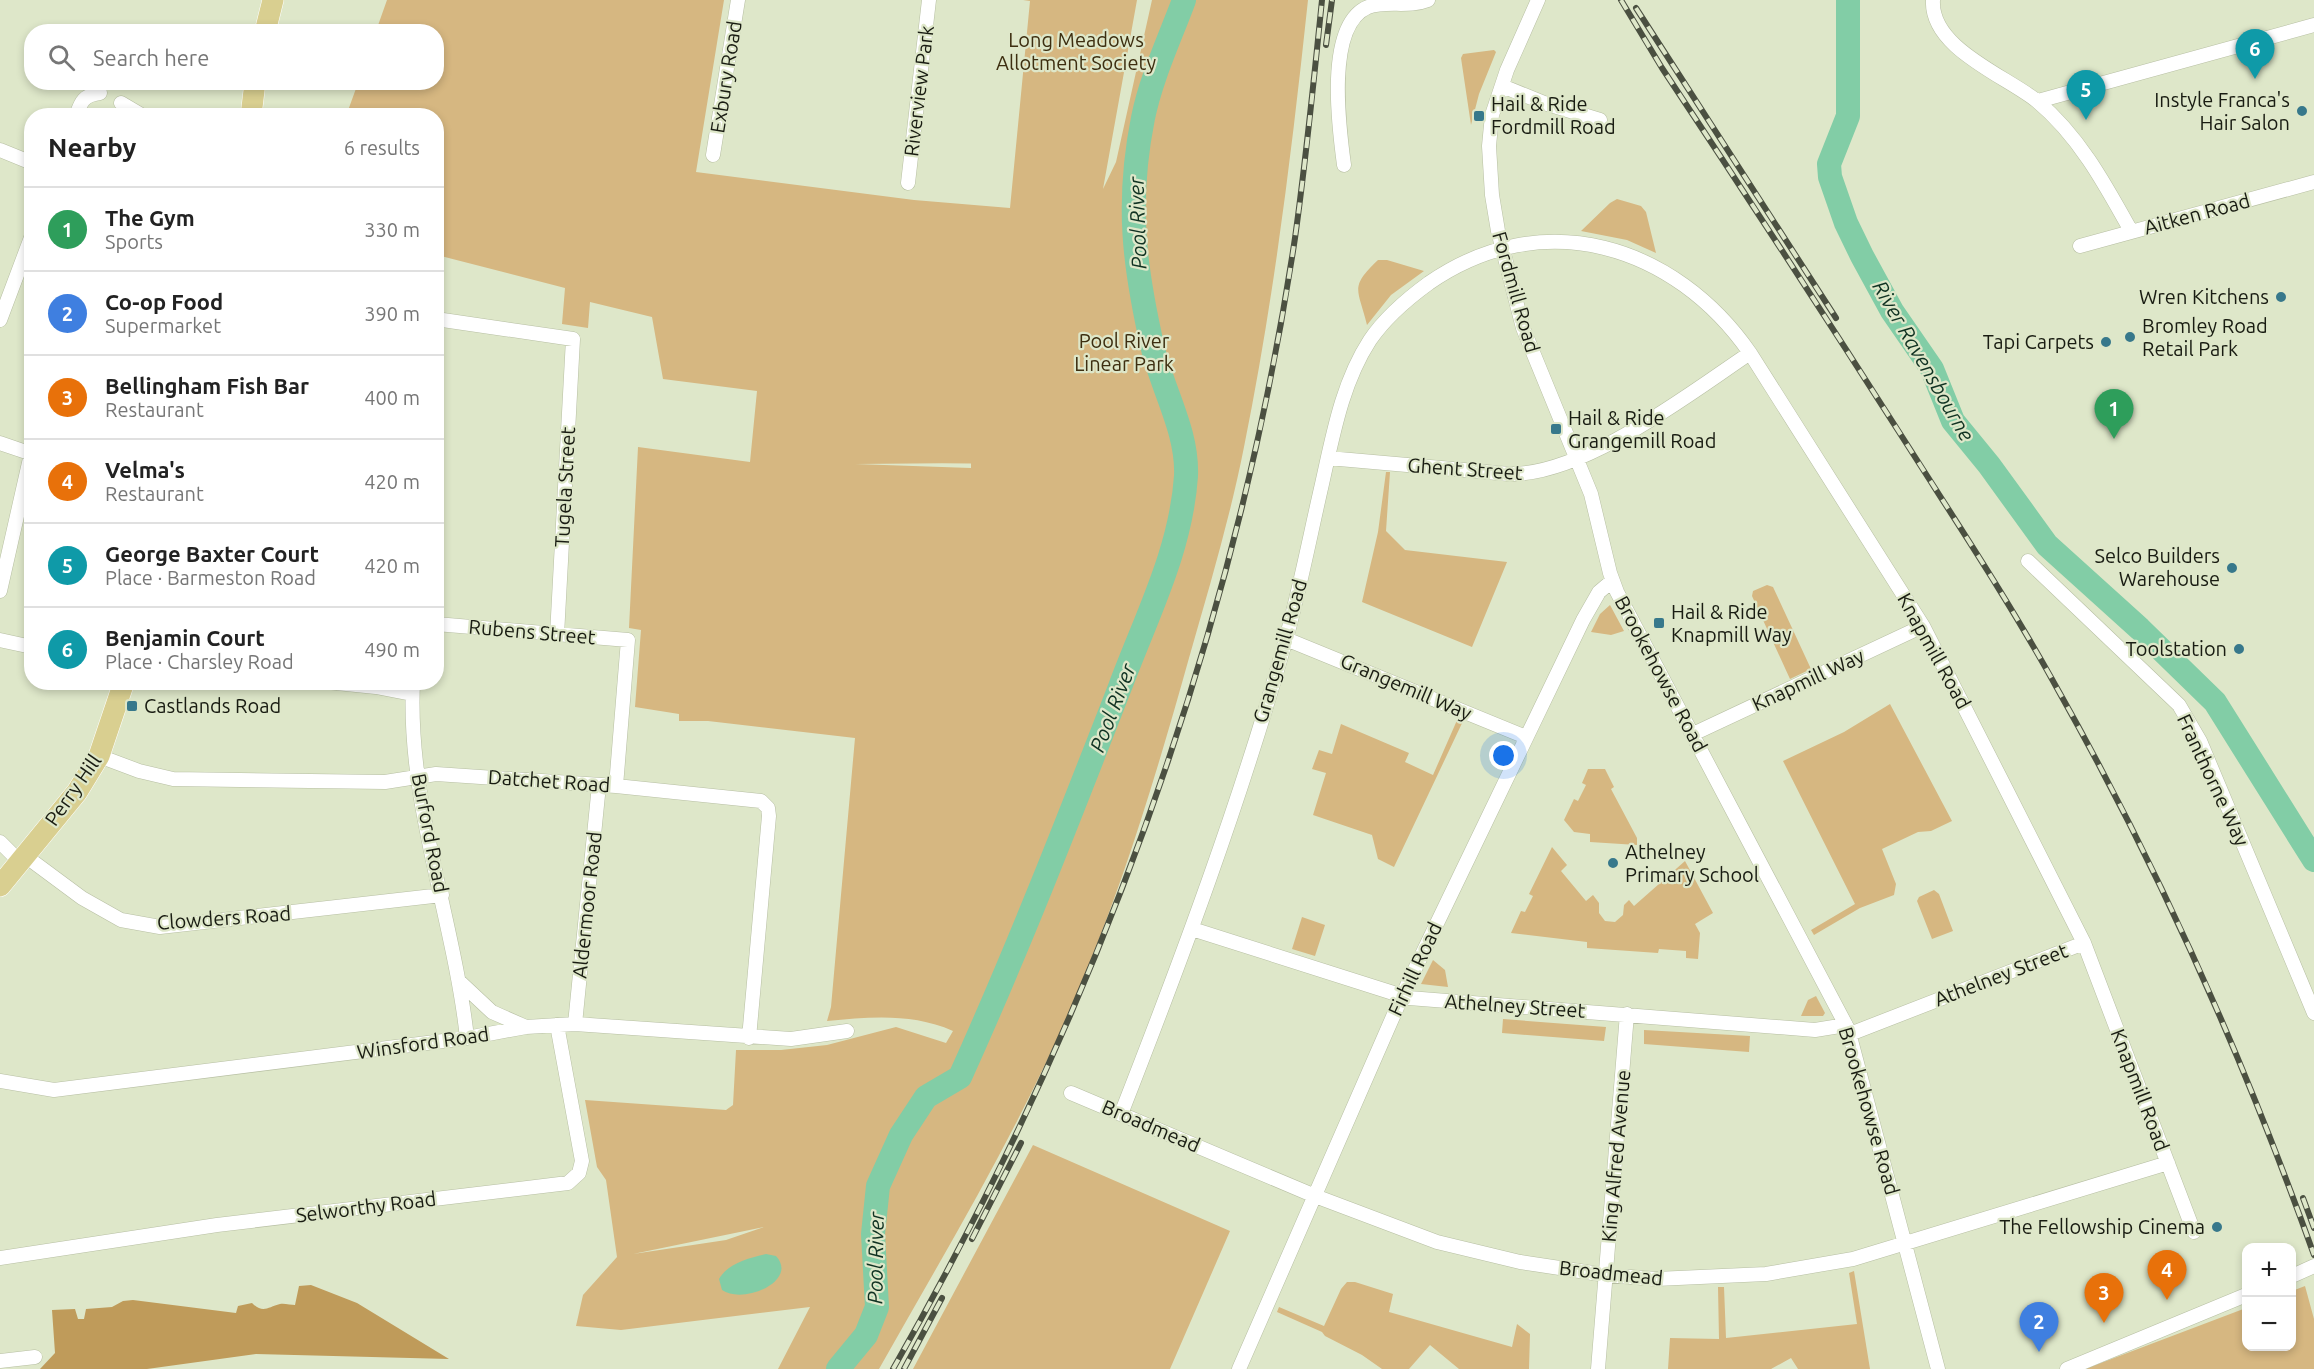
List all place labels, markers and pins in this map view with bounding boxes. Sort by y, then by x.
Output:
pin: 6 [2236,29,2274,79]
pin: 5 [2066,70,2106,120]
place label: Instyle Franca's Hair Salon [2154,88,2290,134]
place label: Hail & Ride Fordmill Road [1491,92,1616,138]
marker: Instyle Franca's Hair Salon [2295,104,2309,118]
marker: Hail & Ride Fordmill Road [1472,109,1486,123]
place label: Wren Kitchens [2139,285,2269,308]
marker: Wren Kitchens [2274,290,2288,304]
place label: Bromley Road Retail Park [2142,314,2268,360]
place label: Tapi Carpets [1983,330,2094,353]
marker: Bromley Road Retail Park [2123,330,2137,344]
marker: Tapi Carpets [2099,335,2113,349]
pin: 1 [2094,390,2134,439]
place label: Hail & Ride Grangemill Road [1568,406,1716,452]
marker: Hail & Ride Grangemill Road [1549,422,1563,436]
place label: Selco Builders Warehouse [2095,544,2220,590]
marker: Selco Builders Warehouse [2225,561,2239,575]
place label: Hail & Ride Knapmill Way [1671,600,1792,646]
marker: Hail & Ride Knapmill Way [1652,616,1666,630]
place label: Toolstation [2126,637,2227,660]
marker: Toolstation [2232,642,2246,656]
place label: Castlands Road [144,694,281,717]
marker: Castlands Road [125,699,139,713]
place label: Athelney Primary School [1625,840,1759,886]
marker: Athelney Primary School [1606,856,1620,870]
place label: The Fellowship Cinema [1999,1215,2205,1238]
marker: The Fellowship Cinema [2210,1220,2224,1234]
pin: 4 [2148,1250,2186,1300]
pin: 3 [2084,1274,2124,1323]
pin: 2 [2020,1302,2058,1352]

